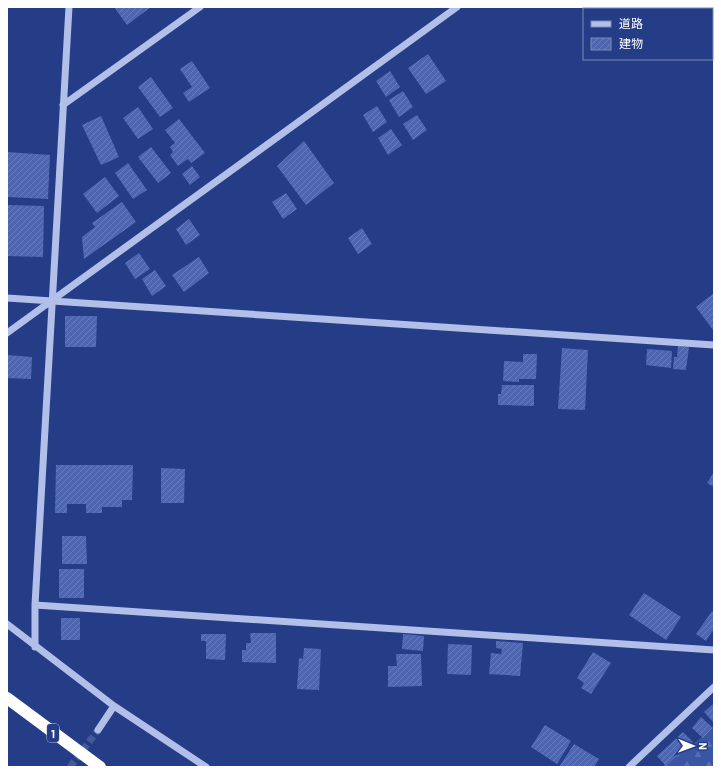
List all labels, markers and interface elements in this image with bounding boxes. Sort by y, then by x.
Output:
legend [583,8,713,60]
text: 道路 [619,16,643,30]
text: 建物 [619,36,643,50]
road number: 1 [47,724,59,742]
north arrow [673,726,713,766]
text: N [697,742,710,750]

